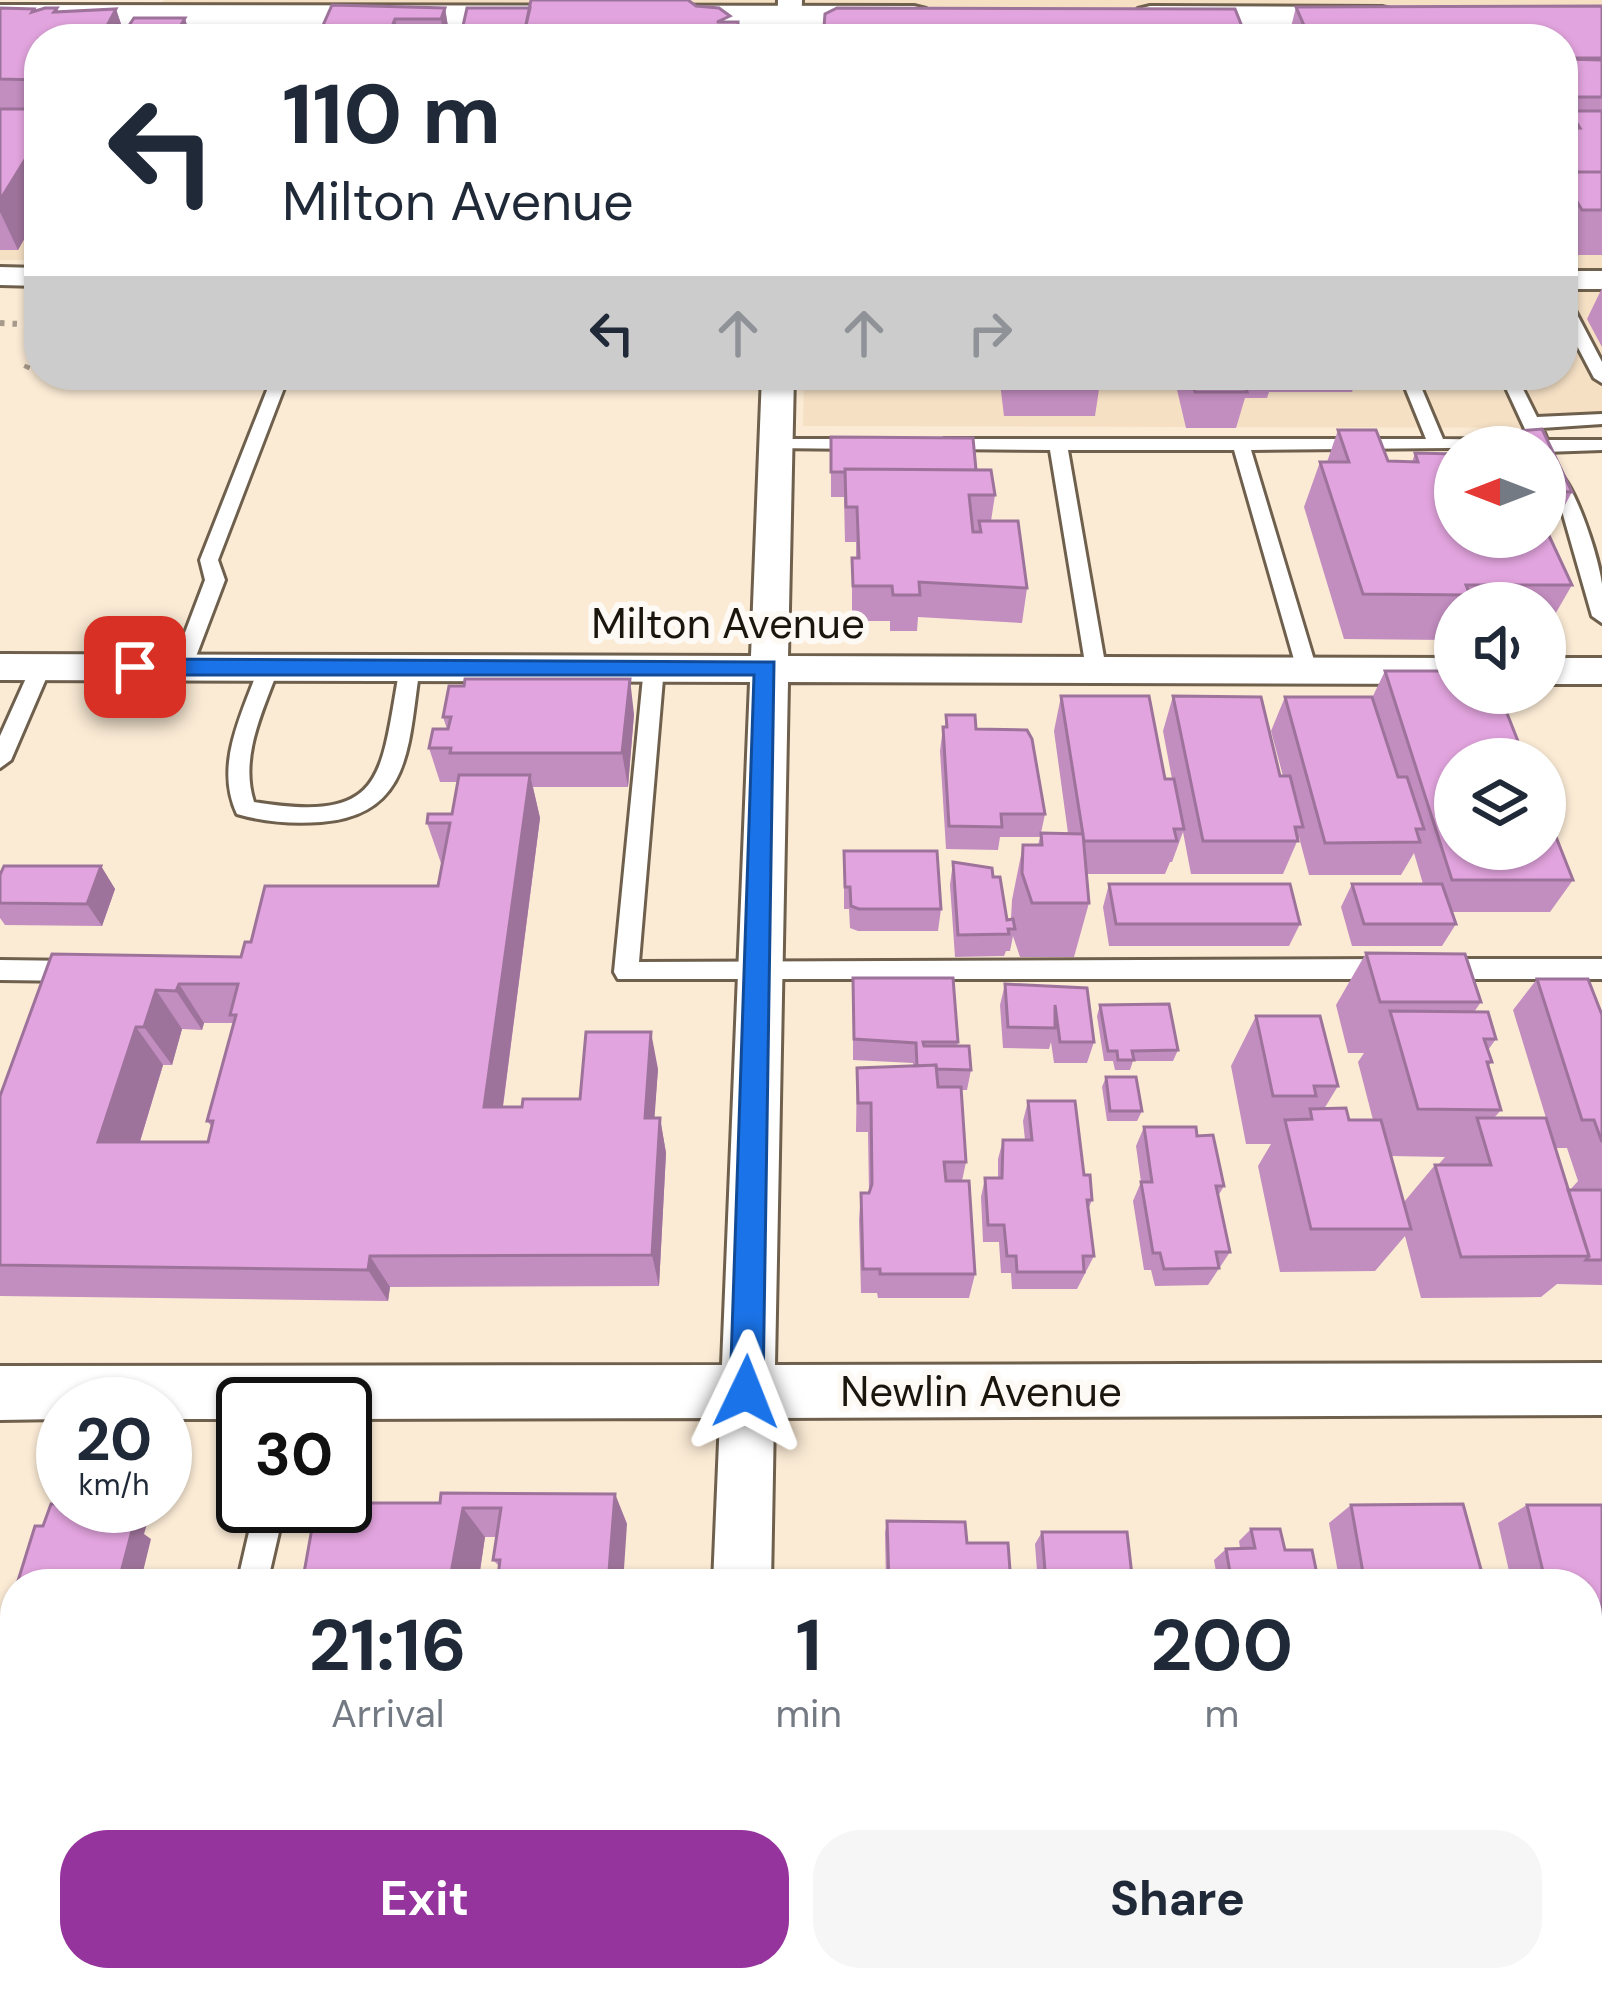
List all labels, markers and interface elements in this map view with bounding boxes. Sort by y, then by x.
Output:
text: 110 m [282,60,501,169]
icon: left [84,72,240,228]
text: Milton Avenue [282,166,634,237]
icon: left [579,300,645,366]
icon: ahead [705,300,771,366]
icon: ahead [831,300,897,366]
icon: right [957,300,1023,366]
north arrow [1434,426,1566,558]
map controls [1434,426,1566,870]
button: sound [1434,582,1566,714]
street label: Milton Avenue [591,596,865,651]
pin [84,616,186,718]
icon: arrive [102,634,168,700]
button: layers [1434,738,1566,870]
position arrow [683,1329,809,1455]
street label: Newlin Avenue [840,1364,1122,1419]
speed limit sign: 30 [216,1377,372,1533]
text: 20 [76,1400,152,1479]
text: km/h [79,1465,149,1504]
text: 21:16 [309,1599,467,1692]
text: 1 [796,1599,822,1692]
text: 200 [1151,1599,1293,1692]
text: Arrival [331,1688,444,1739]
text: min [775,1688,842,1739]
text: m [1205,1688,1239,1739]
button: Exit [60,1830,789,1968]
button: Share [813,1830,1542,1968]

